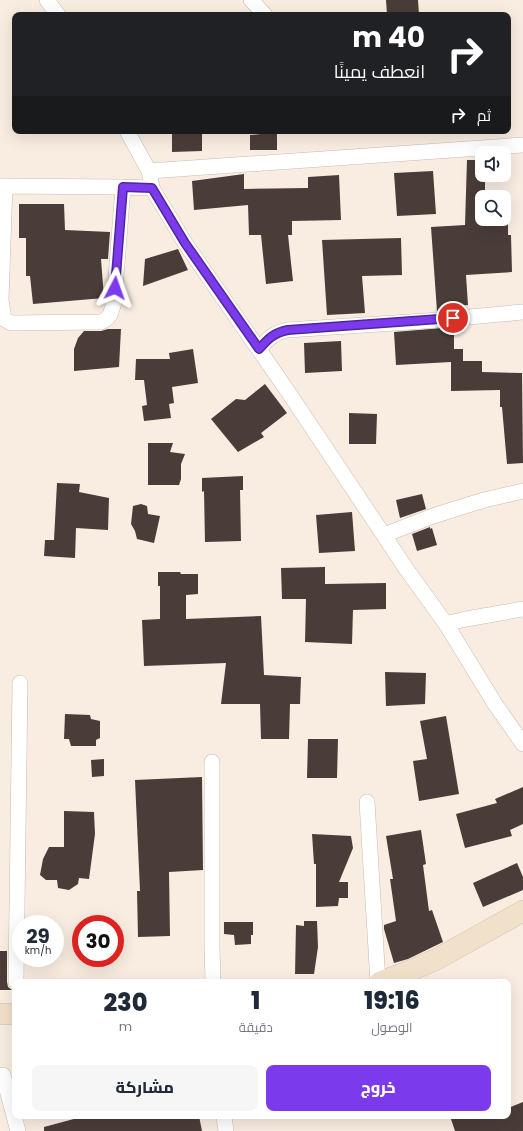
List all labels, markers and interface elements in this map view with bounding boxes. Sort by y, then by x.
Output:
text: 40 m [352,18,425,57]
icon: right [439,28,491,80]
text: انعطف يمينًا [334,59,425,84]
icon: right [447,104,469,126]
text: ثم [477,105,491,126]
map controls [475,146,511,226]
button: sound [475,146,511,182]
button: search [475,190,511,226]
position arrow [94,267,136,309]
pin [436,301,470,335]
icon: arrive [442,307,464,329]
speed limit sign: 30 [72,915,124,967]
text: 29 [26,922,50,950]
text: km/h [25,943,51,958]
text: 1 [251,984,260,1017]
text: 19:16 [364,984,420,1017]
text: 230 [103,986,147,1019]
text: m [119,1017,132,1036]
text: دقيقة [239,1018,273,1037]
text: الوصول [371,1018,413,1037]
button: مشاركة [32,1065,258,1111]
button: خروج [266,1065,491,1111]

